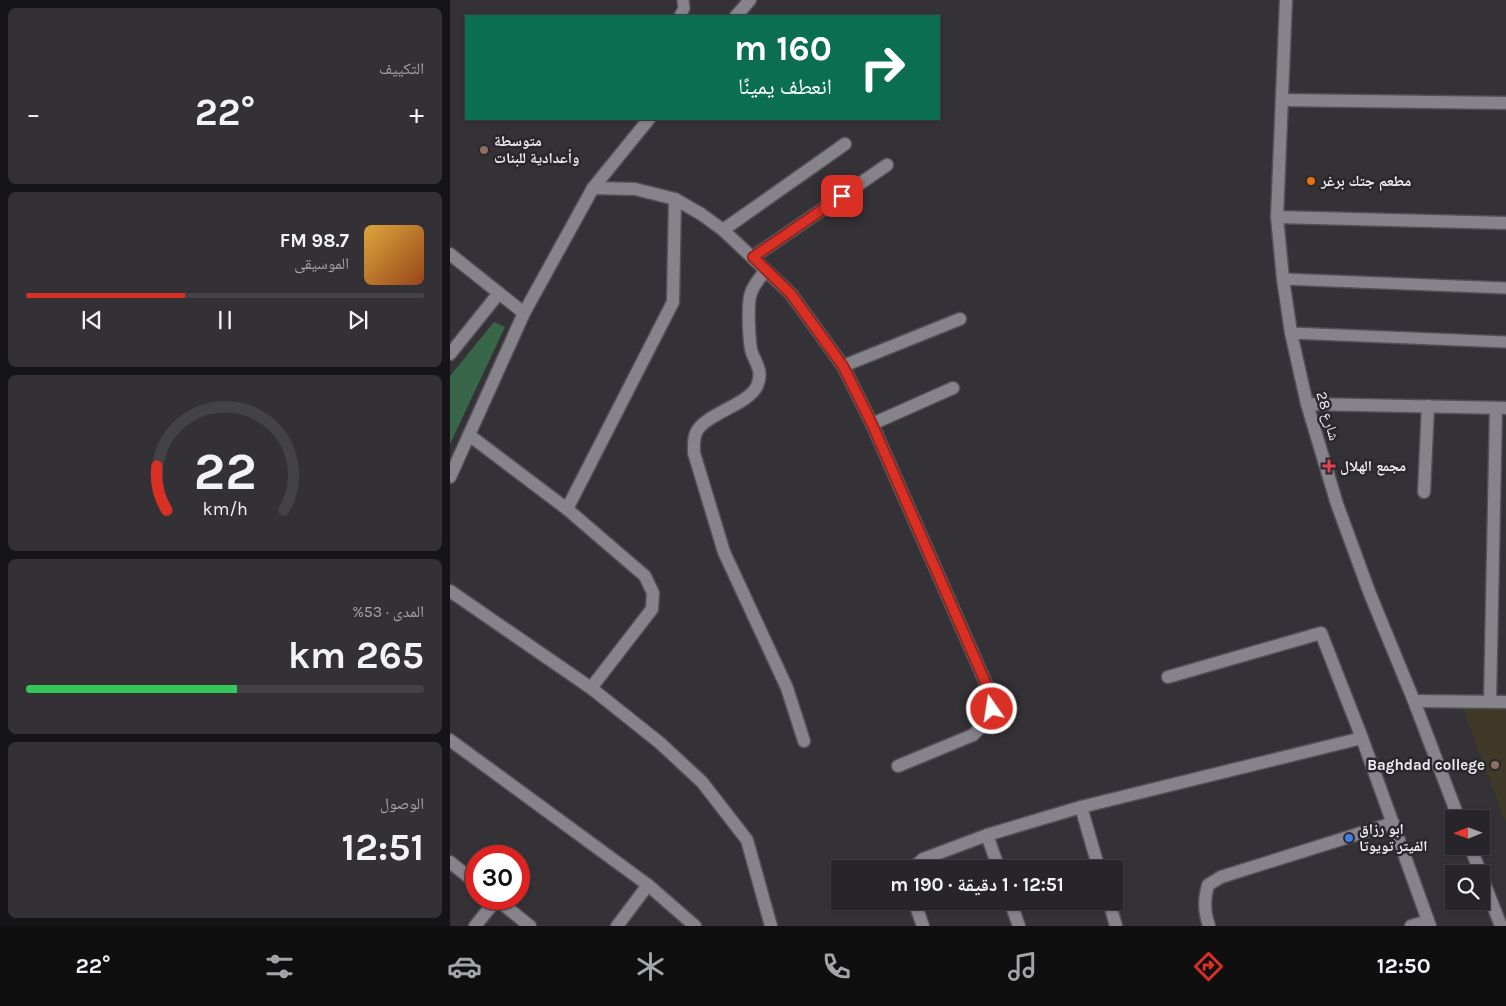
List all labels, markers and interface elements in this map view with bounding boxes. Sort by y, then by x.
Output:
text: 160 m [734,28,832,69]
icon: right [850,35,915,100]
text: التكييف [379,59,424,78]
text: انعطف يمينًا [738,74,832,100]
text: 22° [195,90,255,135]
text: − [26,97,41,130]
text: + [409,97,424,130]
place label: متوسطة وأعدادية للبنات [494,132,580,167]
marker: متوسطة وأعدادية للبنات [478,144,490,156]
place label: مطعم جتك برغر [1320,172,1411,191]
pin [821,175,863,217]
marker: مطعم جتك برغر [1305,175,1317,187]
icon: arrive [828,182,856,210]
text: 98.7 FM [280,230,349,252]
text: الموسيقى [294,254,349,273]
icon: previous [78,306,106,334]
icon: pause [211,306,239,334]
icon: next [344,306,372,334]
street label: شارع 28 [1311,389,1344,443]
text: 22 [194,441,256,502]
place label: مجمع الهلال [1340,457,1406,476]
marker: مجمع الهلال [1322,459,1336,473]
text: km/h [202,499,248,520]
text: المدى · 53% [352,602,424,621]
text: 265 km [288,633,424,678]
position arrow [965,682,1017,734]
place label: Baghdad college [1367,756,1485,774]
marker: Baghdad college [1489,759,1501,771]
text: الوصول [380,794,424,813]
north arrow [1445,810,1490,855]
map controls [1445,810,1490,910]
place label: ابو رزاق الفيتر تويوتا [1359,820,1428,855]
text: 12:51 [342,825,424,870]
marker: ابو رزاق الفيتر تويوتا [1343,832,1355,844]
speed limit sign: 30 [465,845,530,910]
button: search [1445,865,1490,910]
text: 12:51 · 1 دقيقة · 190 m [890,874,1064,896]
icon: filters [262,949,297,984]
icon: car [447,949,482,984]
icon: climate [633,949,668,984]
icon: phone [819,949,854,984]
icon: music [1005,949,1040,984]
icon: directions [1191,949,1226,984]
text: 22° [75,953,111,979]
text: 12:50 [1377,953,1431,979]

